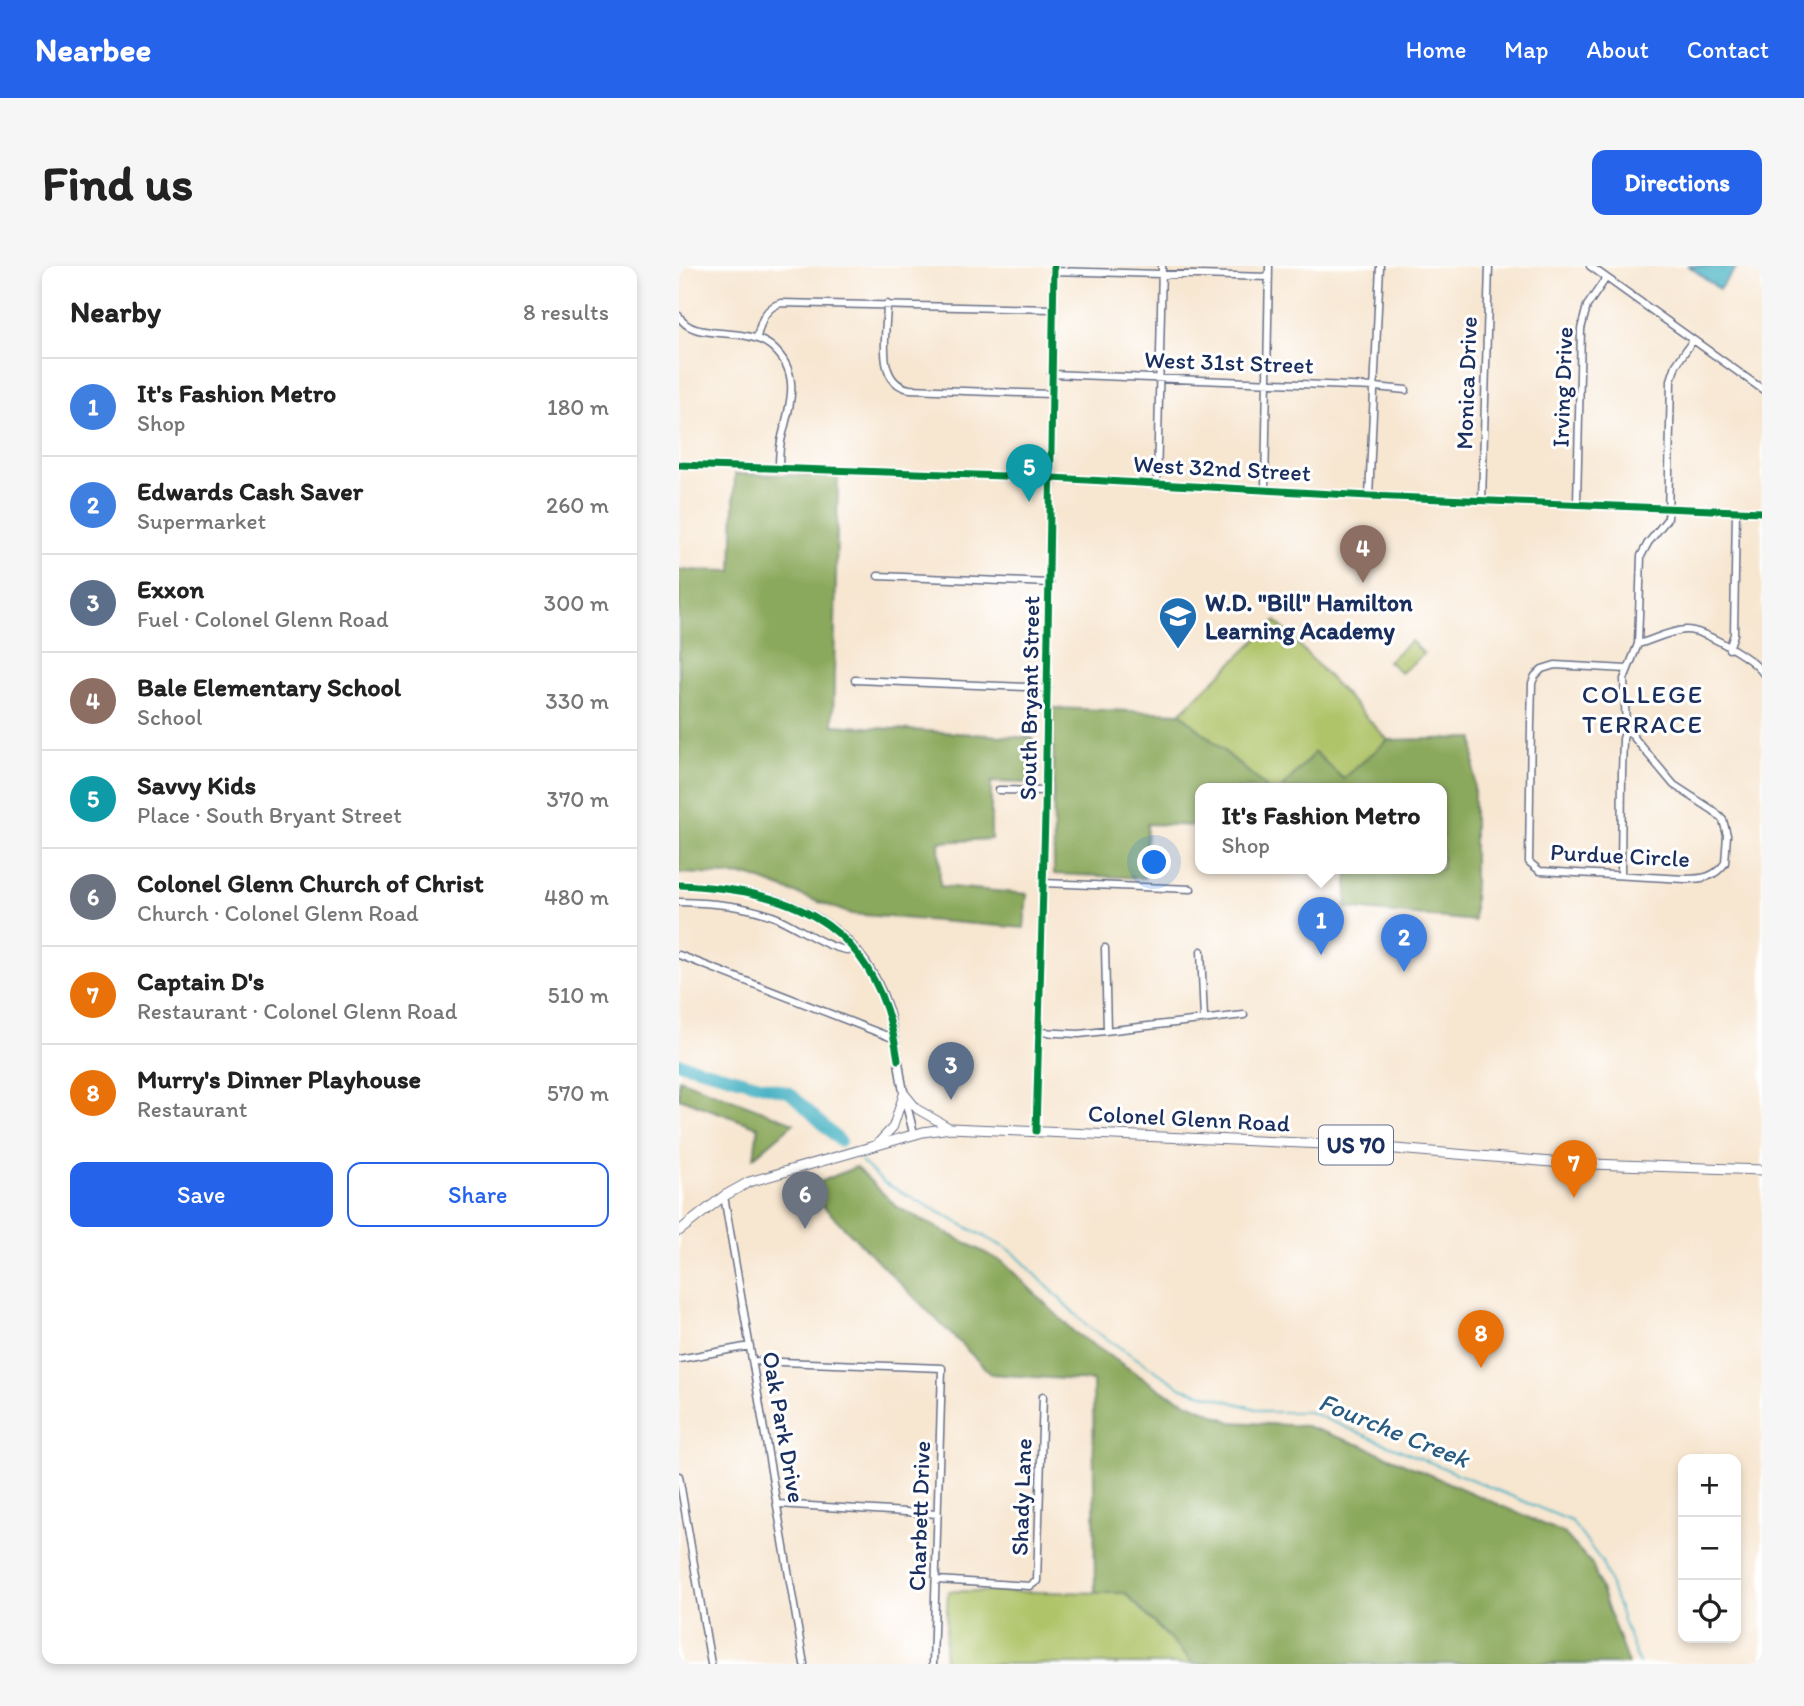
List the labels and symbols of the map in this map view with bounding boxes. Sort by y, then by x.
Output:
street label: Monica Drive [1449,316,1483,450]
street label: Irving Drive [1545,326,1579,448]
street label: West 31st Street [1144,345,1314,379]
pin: 5 [1006,444,1052,502]
street label: West 32nd Street [1132,449,1312,487]
pin: 4 [1340,525,1386,583]
place label: W.D. "Bill" Hamilton Learning Academy [1205,588,1413,646]
street label: South Bryant Street [1013,595,1045,801]
school or university icon: W.D. "Bill" Hamilton Learning Academy [1157,595,1199,650]
district label: COLLEGE TERRACE [1582,678,1704,740]
street label: Purdue Circle [1549,837,1691,873]
your location [1137,845,1171,879]
pin: 1 [1298,897,1344,955]
pin: 2 [1381,914,1427,972]
pin: 3 [928,1042,974,1100]
street label: Colonel Glenn Road [1087,1098,1291,1138]
road number: US 70 [1319,1126,1393,1164]
pin: 7 [1551,1140,1597,1198]
pin: 6 [782,1171,828,1229]
pin: 8 [1458,1310,1504,1368]
street label: Oak Park Drive [756,1349,812,1505]
water label: Fourche Creek [1314,1385,1475,1475]
street label: Shady Lane [1004,1438,1038,1556]
street label: Charbett Drive [902,1440,936,1592]

